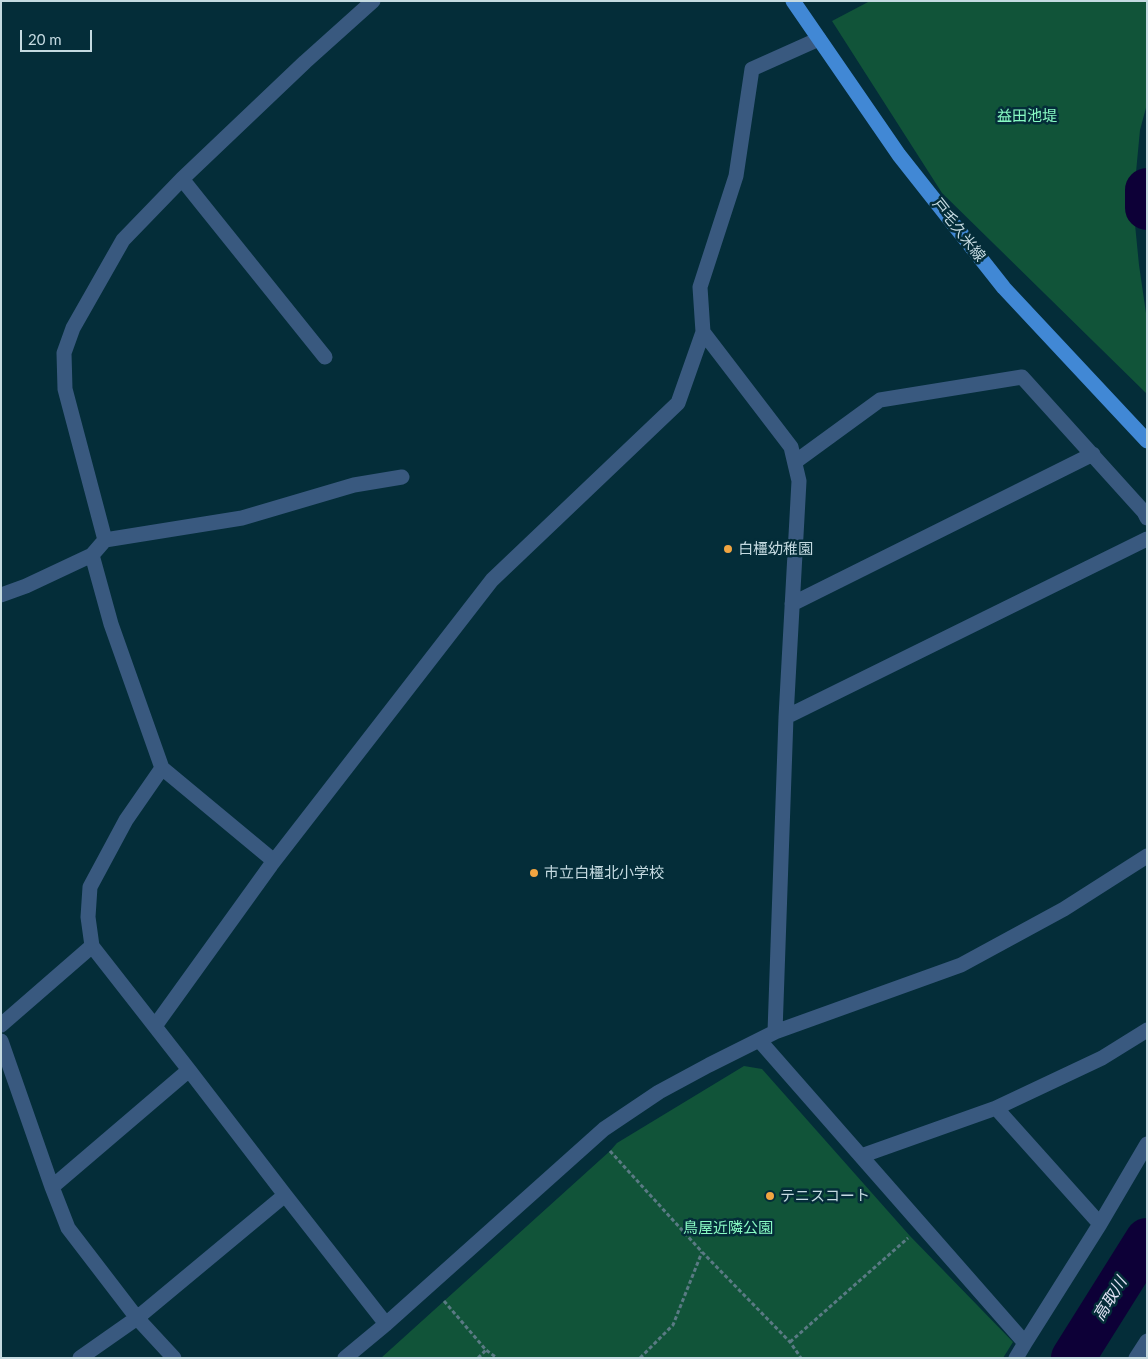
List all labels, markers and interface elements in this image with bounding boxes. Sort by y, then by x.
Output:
scale bar [22,20,95,52]
text: 20 m [28,30,62,48]
park label: 益田池堤 [997,107,1057,125]
street label: 戸毛久米線 [929,195,989,265]
place label: 白橿幼稚園 [738,540,813,558]
marker: 白橿幼稚園 [722,543,734,555]
place label: 市立白橿北小学校 [544,864,664,882]
marker: 市立白橿北小学校 [528,867,540,879]
place label: テニスコート [780,1187,870,1205]
marker: テニスコート [764,1190,776,1202]
park label: 鳥屋近隣公園 [683,1219,773,1237]
water label: 高取川 [1089,1274,1131,1324]

